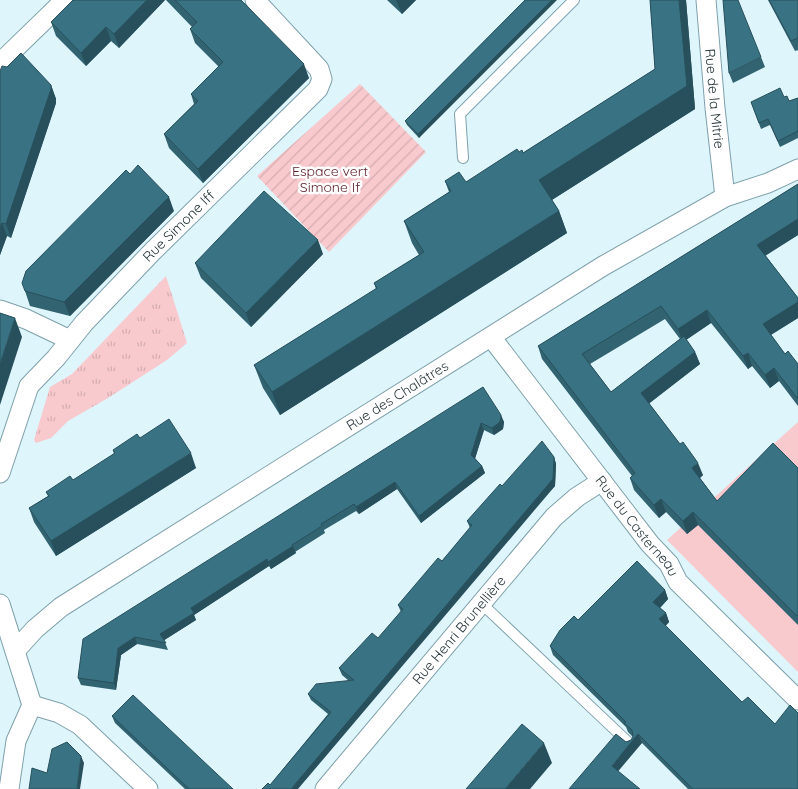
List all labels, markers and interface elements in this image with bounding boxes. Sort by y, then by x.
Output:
street label: Rue de la Mitrie [701,48,729,150]
park label: Espace vert Simone If [292,162,368,196]
street label: Rue Simone Iff [139,186,219,265]
street label: Rue des Chalâtres [343,357,452,434]
street label: Rue du Casterneau [592,472,683,579]
street label: Rue Henri Brunellière [408,572,510,688]

